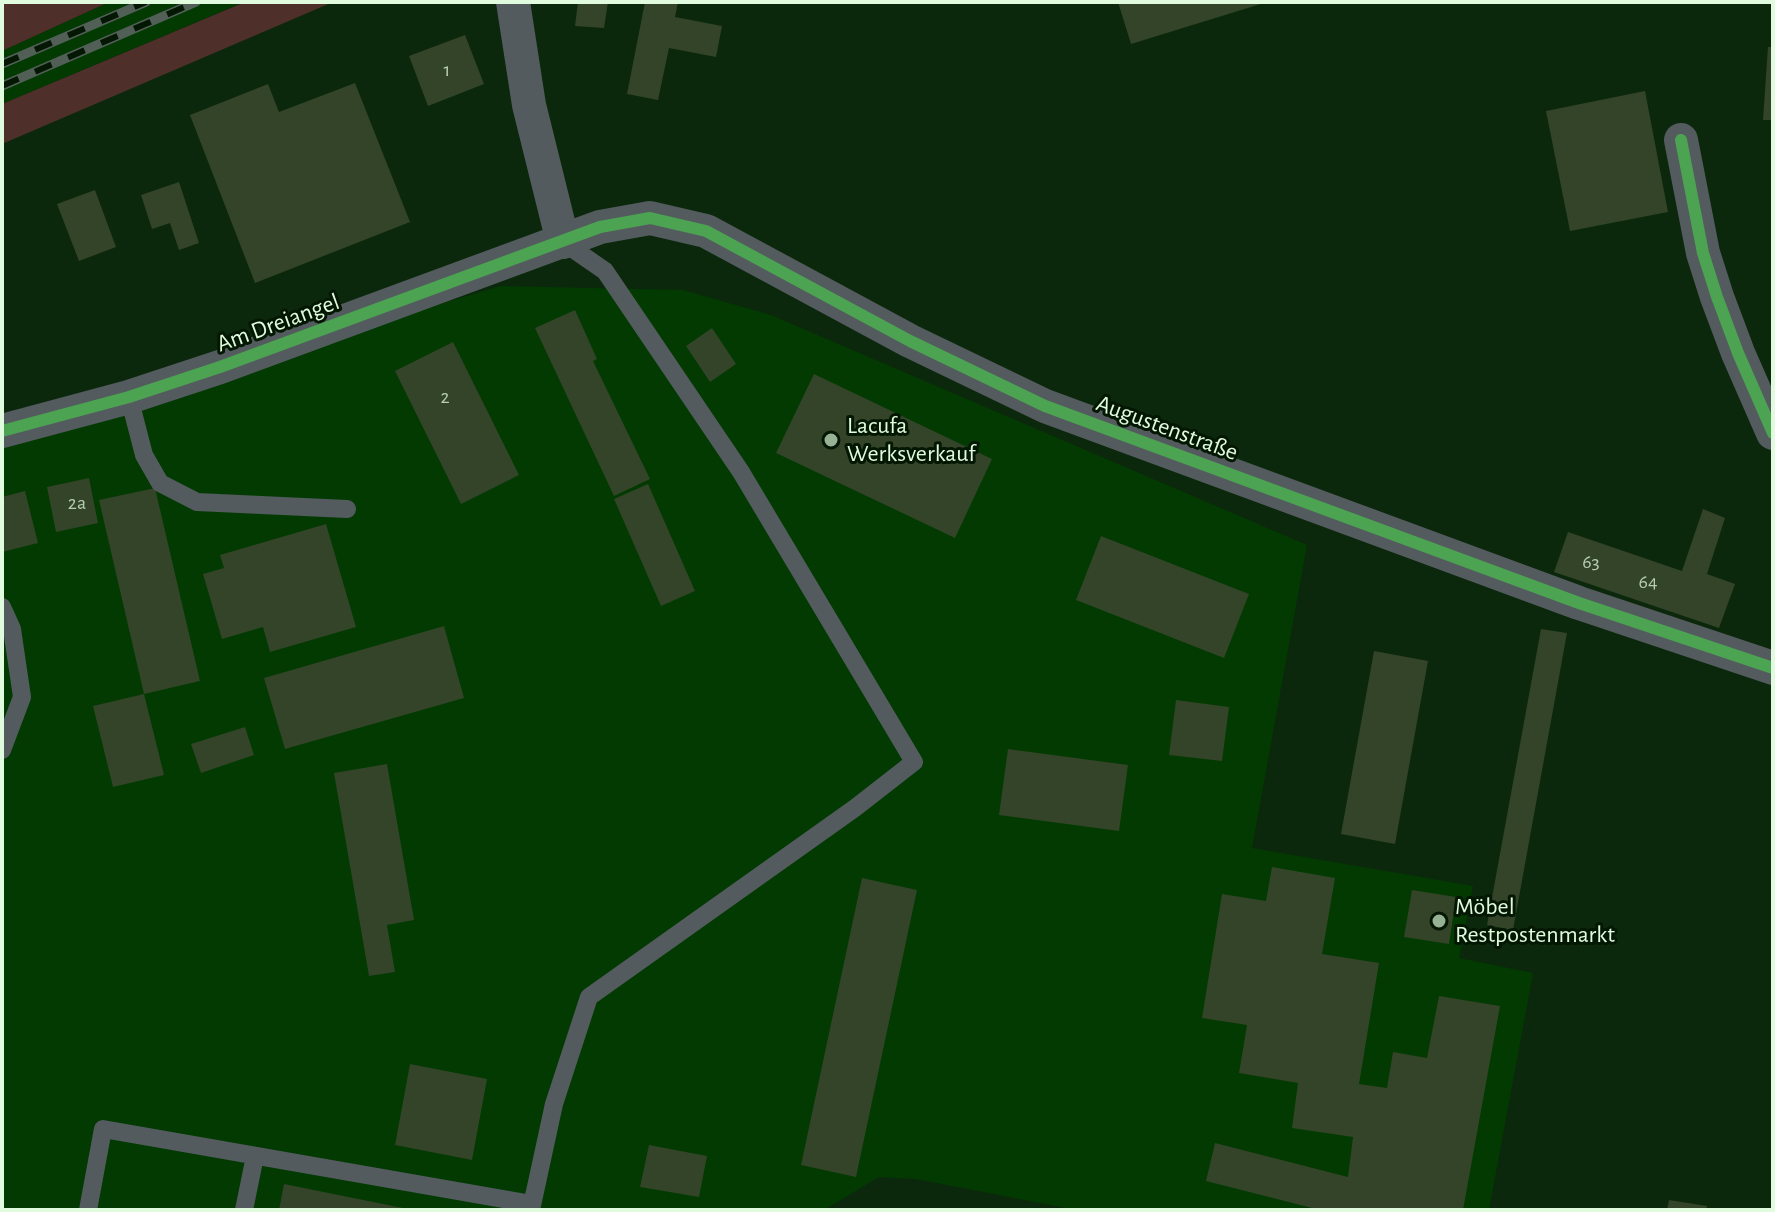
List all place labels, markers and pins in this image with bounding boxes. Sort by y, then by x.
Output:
place label: Lacufa Werksverkauf [847,412,976,468]
marker: Lacufa Werksverkauf [822,431,840,449]
place label: Möbel Restpostenmarkt [1455,893,1615,949]
marker: Möbel Restpostenmarkt [1430,912,1448,930]

